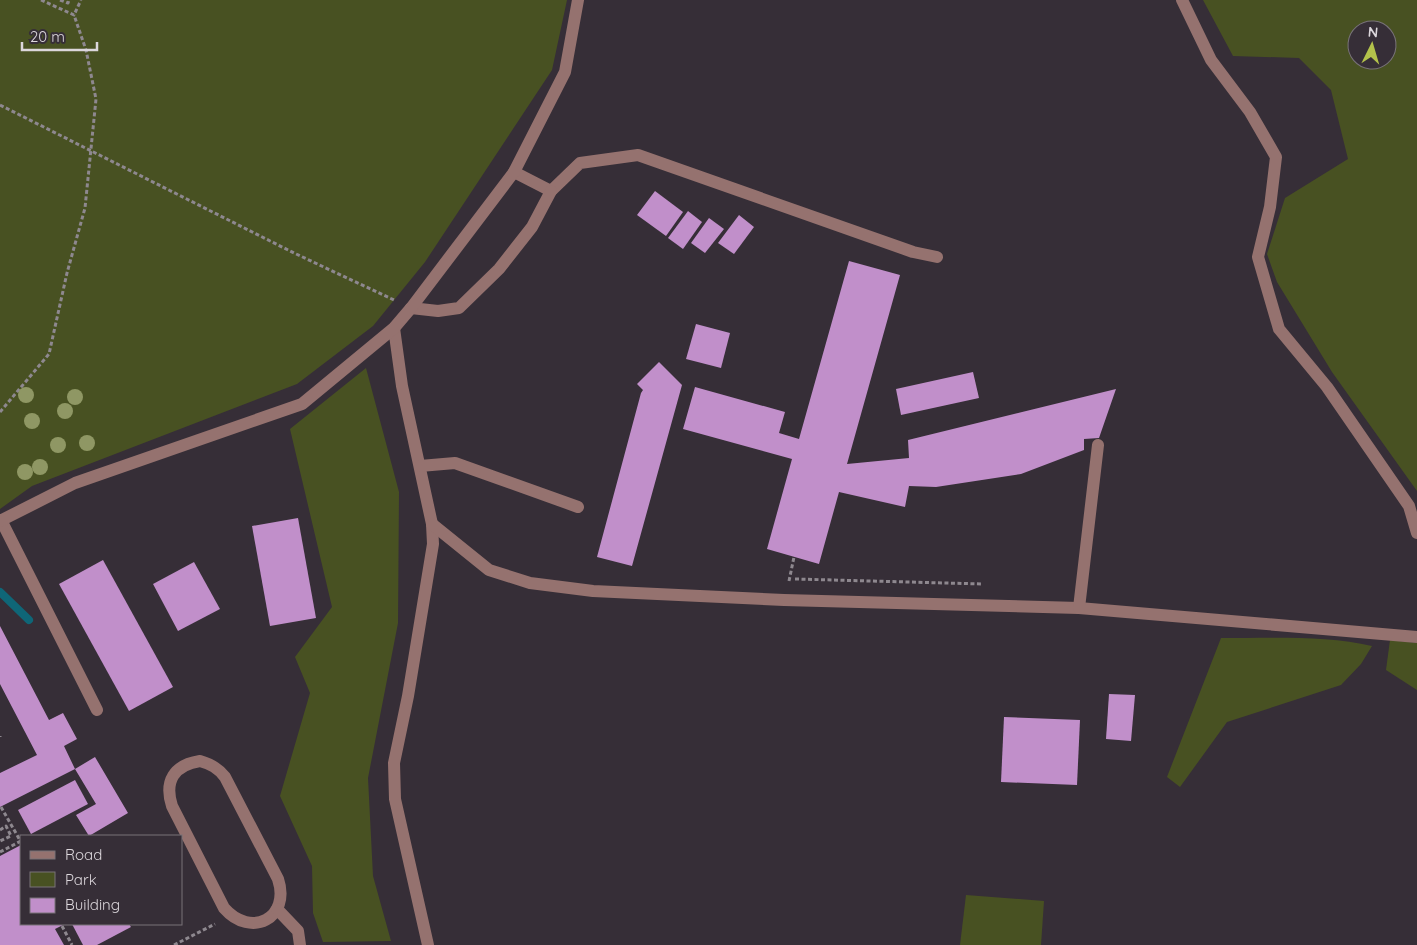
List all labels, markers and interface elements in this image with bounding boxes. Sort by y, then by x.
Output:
scale bar [22,20,98,52]
north arrow [1347,20,1397,70]
text: N [1367,23,1379,41]
text: 20 m [30,27,65,46]
legend [20,835,182,925]
text: Road [65,845,102,864]
text: Park [65,870,97,889]
text: Building [65,895,120,914]

